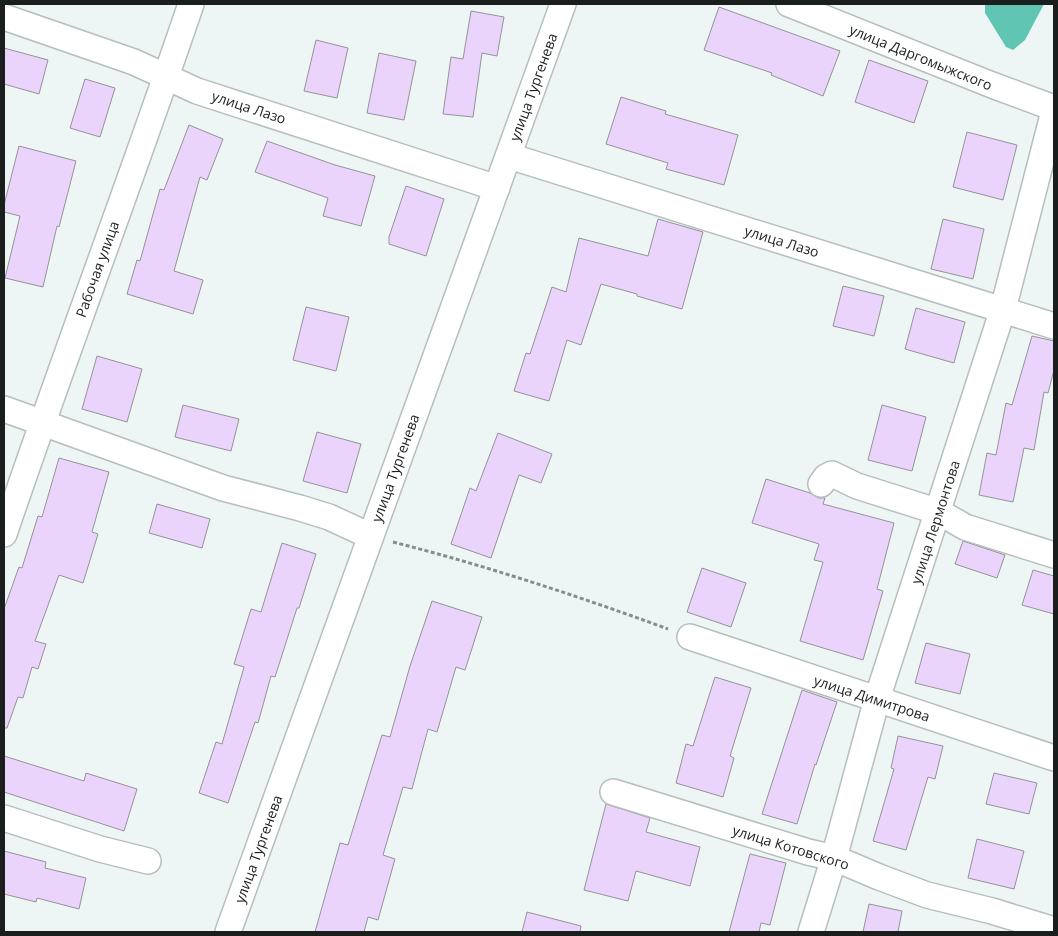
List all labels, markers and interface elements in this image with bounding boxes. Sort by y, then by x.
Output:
street label: улица Даргомыжского [847,20,995,94]
street label: улица Тургенева [505,30,561,144]
street label: улица Лазо [209,86,289,128]
street label: Рабочая улица [71,218,123,320]
street label: улица Лазо [742,221,822,261]
street label: улица Тургенева [367,411,423,525]
street label: улица Лермонтова [906,458,964,586]
street label: улица Димитрова [811,670,933,726]
street label: улица Тургенева [230,792,286,906]
street label: улица Котовского [730,820,852,874]

